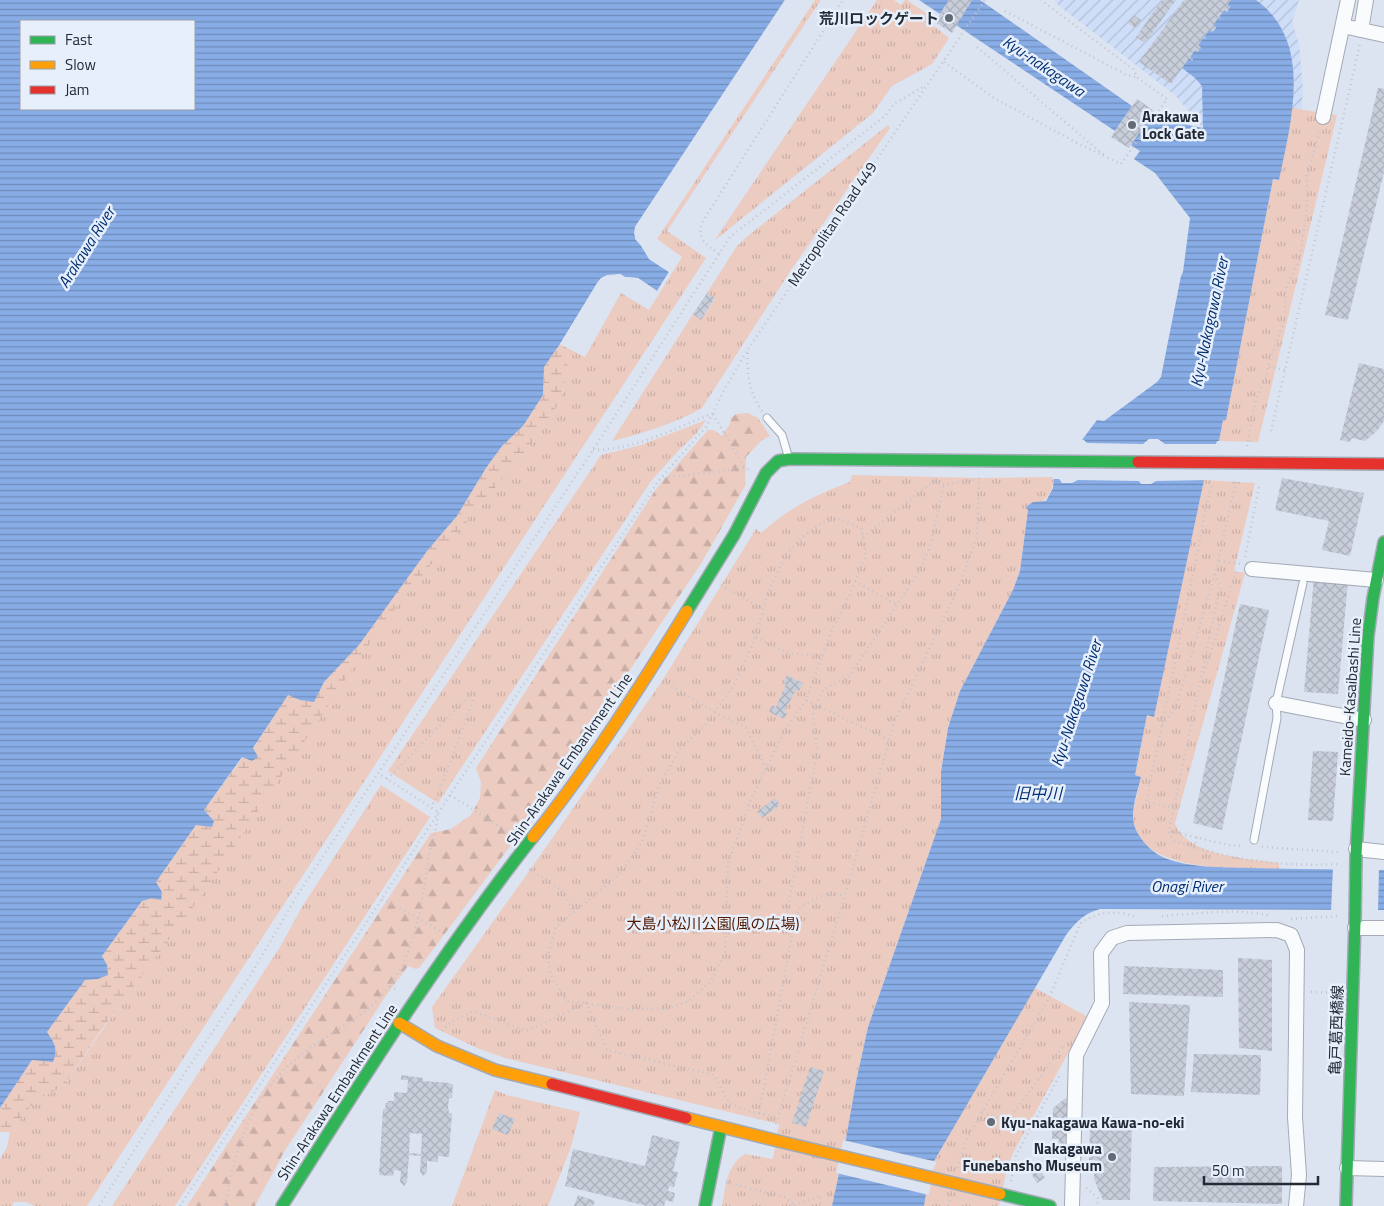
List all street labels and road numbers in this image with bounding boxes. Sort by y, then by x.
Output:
street label: Metropolitan Road 449 [782,157,882,291]
street label: Kameido-Kasaibashi Line [1333,617,1367,777]
street label: Shin-Arakawa Embankment Line [500,668,638,850]
street label: 亀戸葛西橋線 [1323,985,1349,1075]
street label: Shin-Arakawa Embankment Line [271,999,403,1185]

